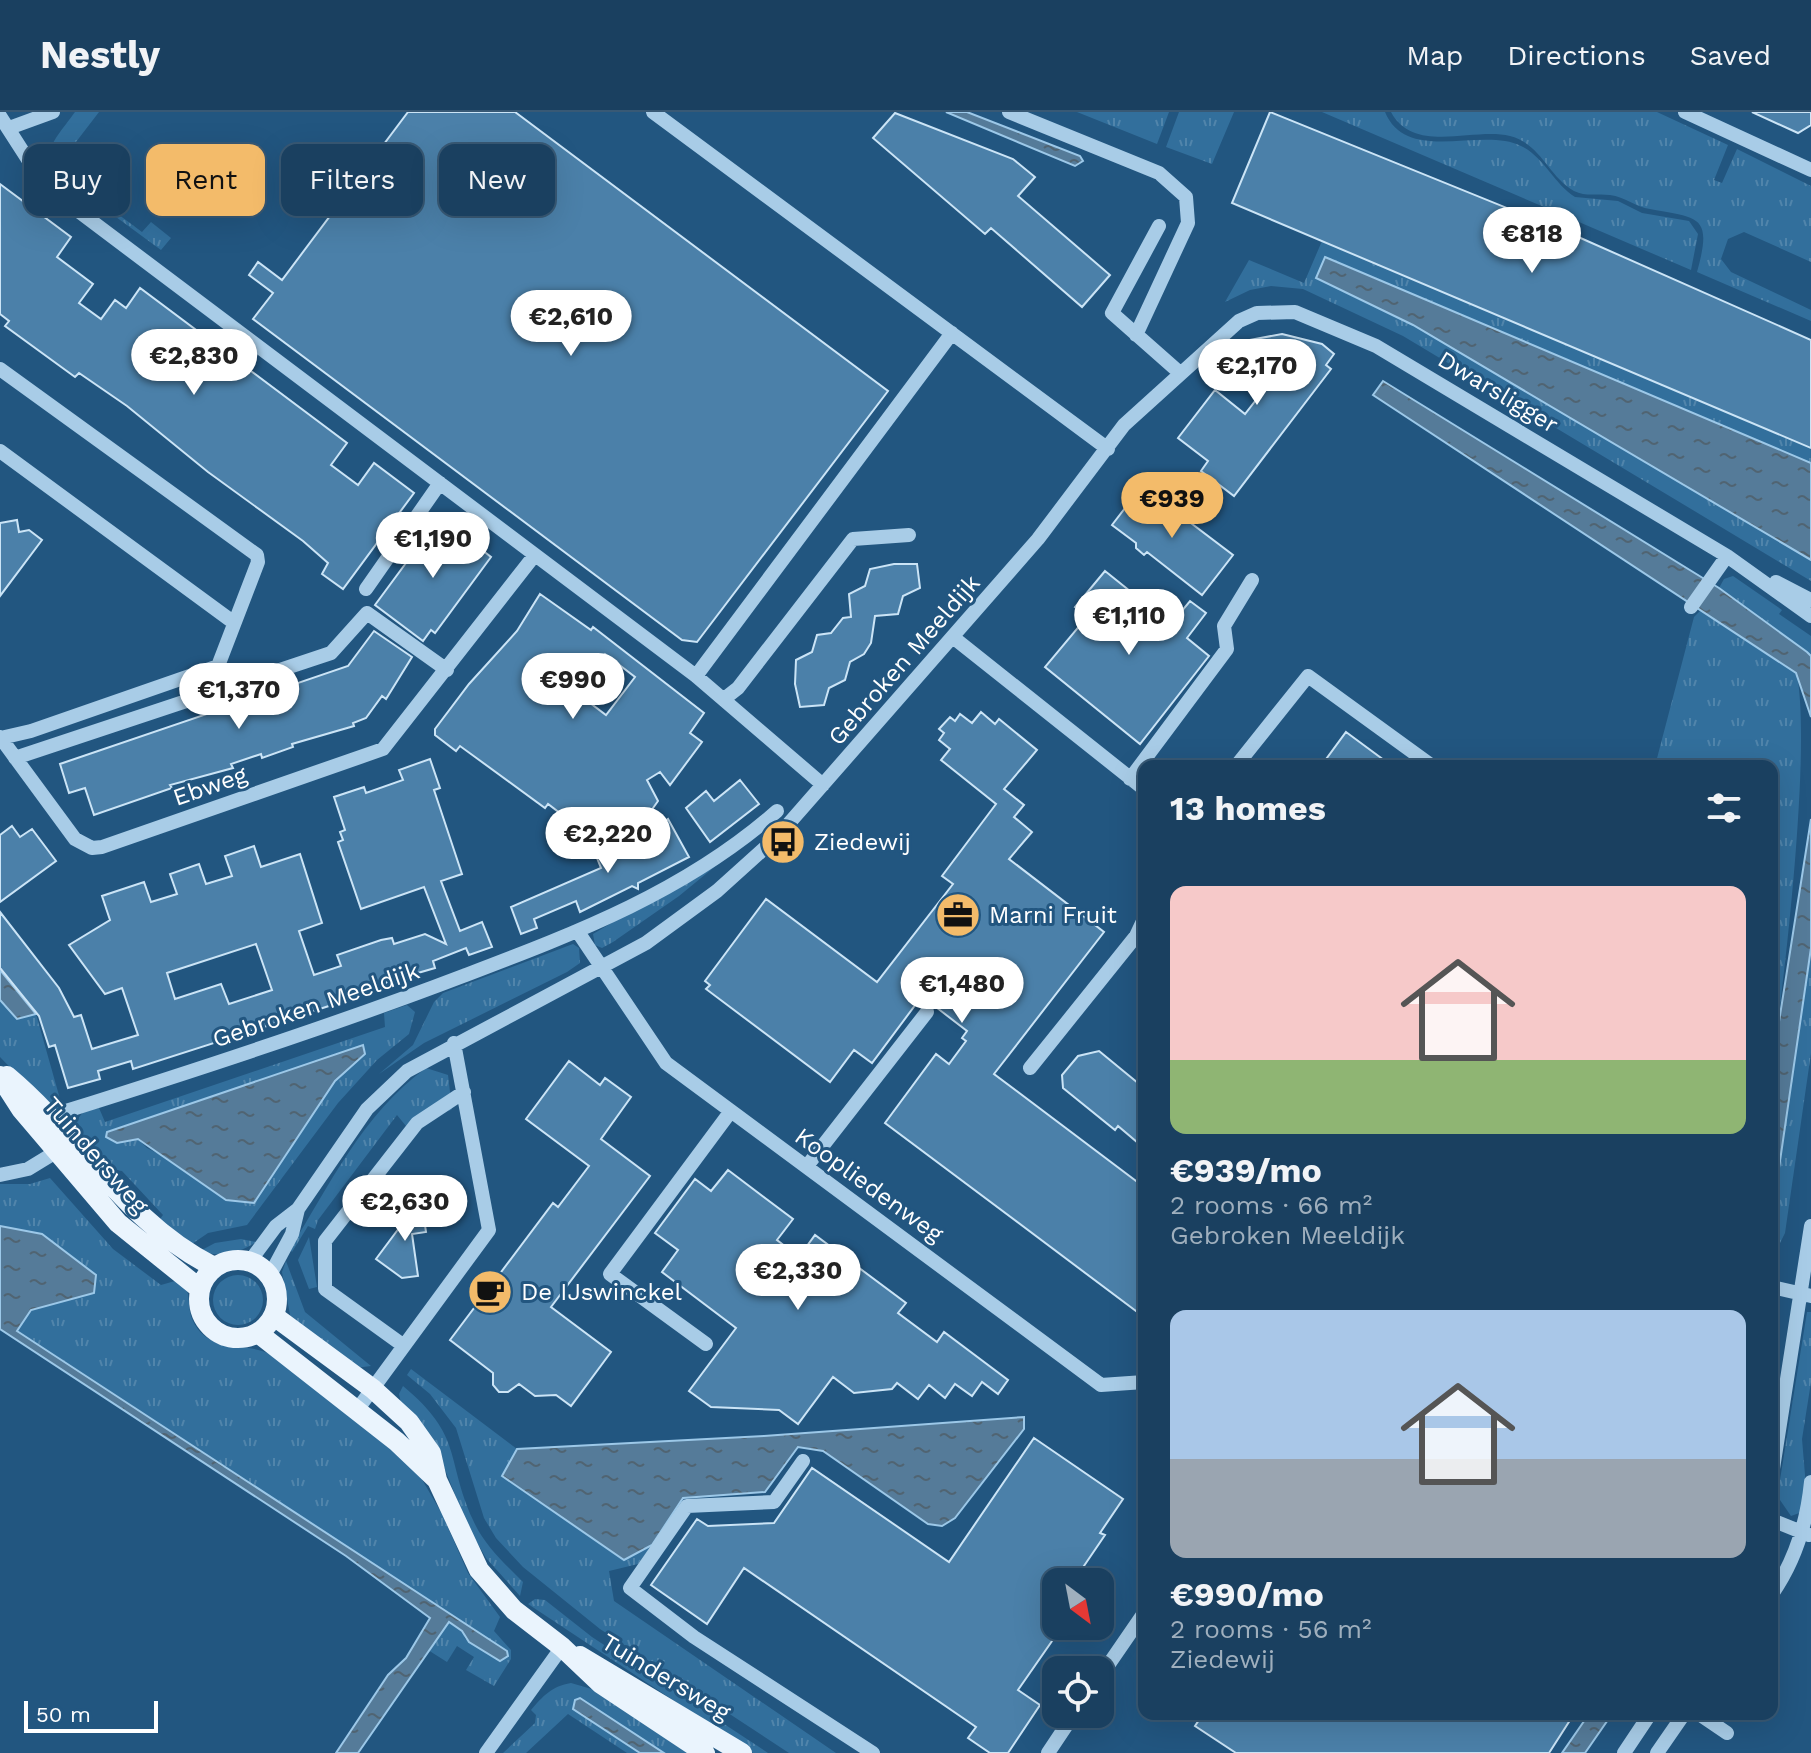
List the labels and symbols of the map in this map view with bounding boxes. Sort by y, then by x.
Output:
pin: €818 [1485,207,1579,275]
pin: €2,610 [506,290,636,358]
pin: €2,830 [129,329,259,397]
pin: €2,170 [1192,339,1322,407]
street label: Dwarsligger [1433,345,1563,439]
pin: €939 [1125,472,1219,540]
pin: €1,190 [368,512,498,580]
street label: Gebroken Meeldijk [822,569,986,751]
pin: €1,110 [1064,589,1194,657]
pin: €990 [526,653,620,721]
pin: €1,370 [174,663,304,731]
street label: Ebweg [169,760,251,812]
pin: €2,220 [543,807,673,875]
bus stop icon: Ziedewij [759,818,807,866]
place label: Ziedewij [814,828,911,856]
office icon: Marni Fruit [934,891,982,939]
place label: Marni Fruit [989,901,1117,929]
street label: Gebroken Meeldijk [209,956,423,1054]
pin: €1,480 [897,957,1027,1025]
street label: Tuindersweg [38,1091,154,1219]
street label: Koopliedenweg [790,1122,949,1248]
pin: €2,630 [340,1175,470,1243]
pin: €2,330 [733,1244,863,1312]
cafe icon: De IJswinckel [466,1268,514,1316]
place label: De IJswinckel [521,1278,683,1306]
north arrow [1042,1568,1114,1640]
street label: Tuindersweg [596,1628,736,1727]
scale bar [24,1697,158,1733]

